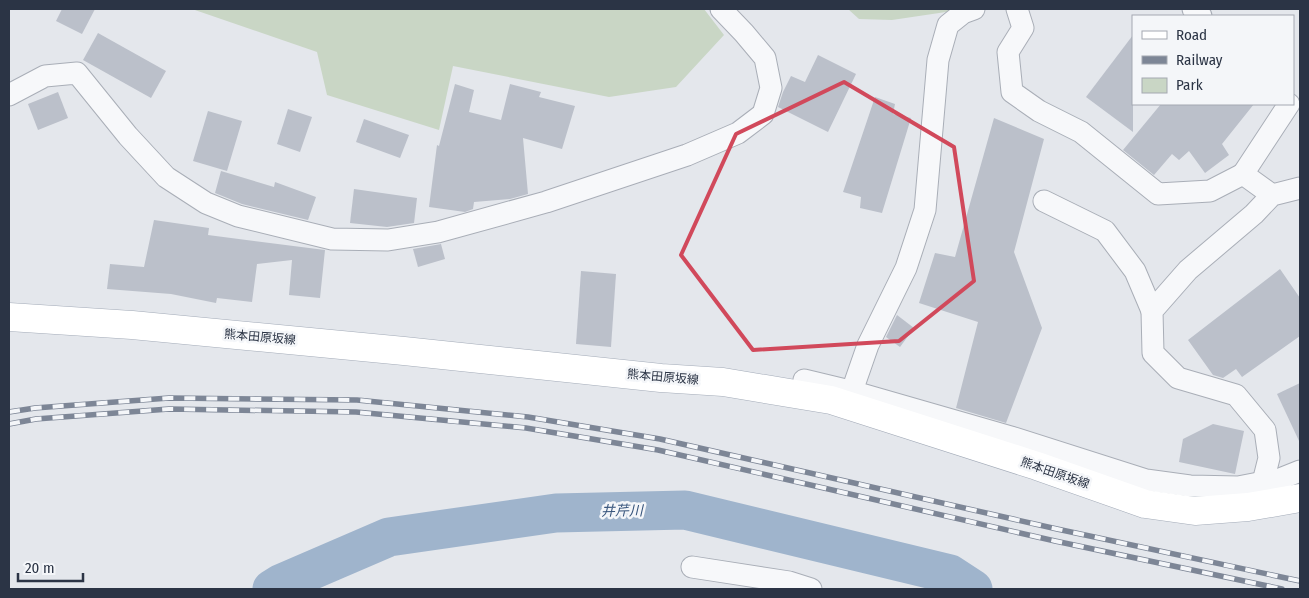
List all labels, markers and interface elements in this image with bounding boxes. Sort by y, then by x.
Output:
legend [1132,15,1294,105]
text: Road [1176,26,1207,44]
text: Railway [1176,51,1223,69]
text: Park [1176,76,1203,94]
street label: 熊本田原坂線 [224,327,296,347]
street label: 熊本田原坂線 [627,367,699,387]
street label: 熊本田原坂線 [1019,455,1091,491]
water label: 井芹川 [601,502,645,520]
scale bar [18,550,82,582]
text: 20 m [25,559,55,577]

